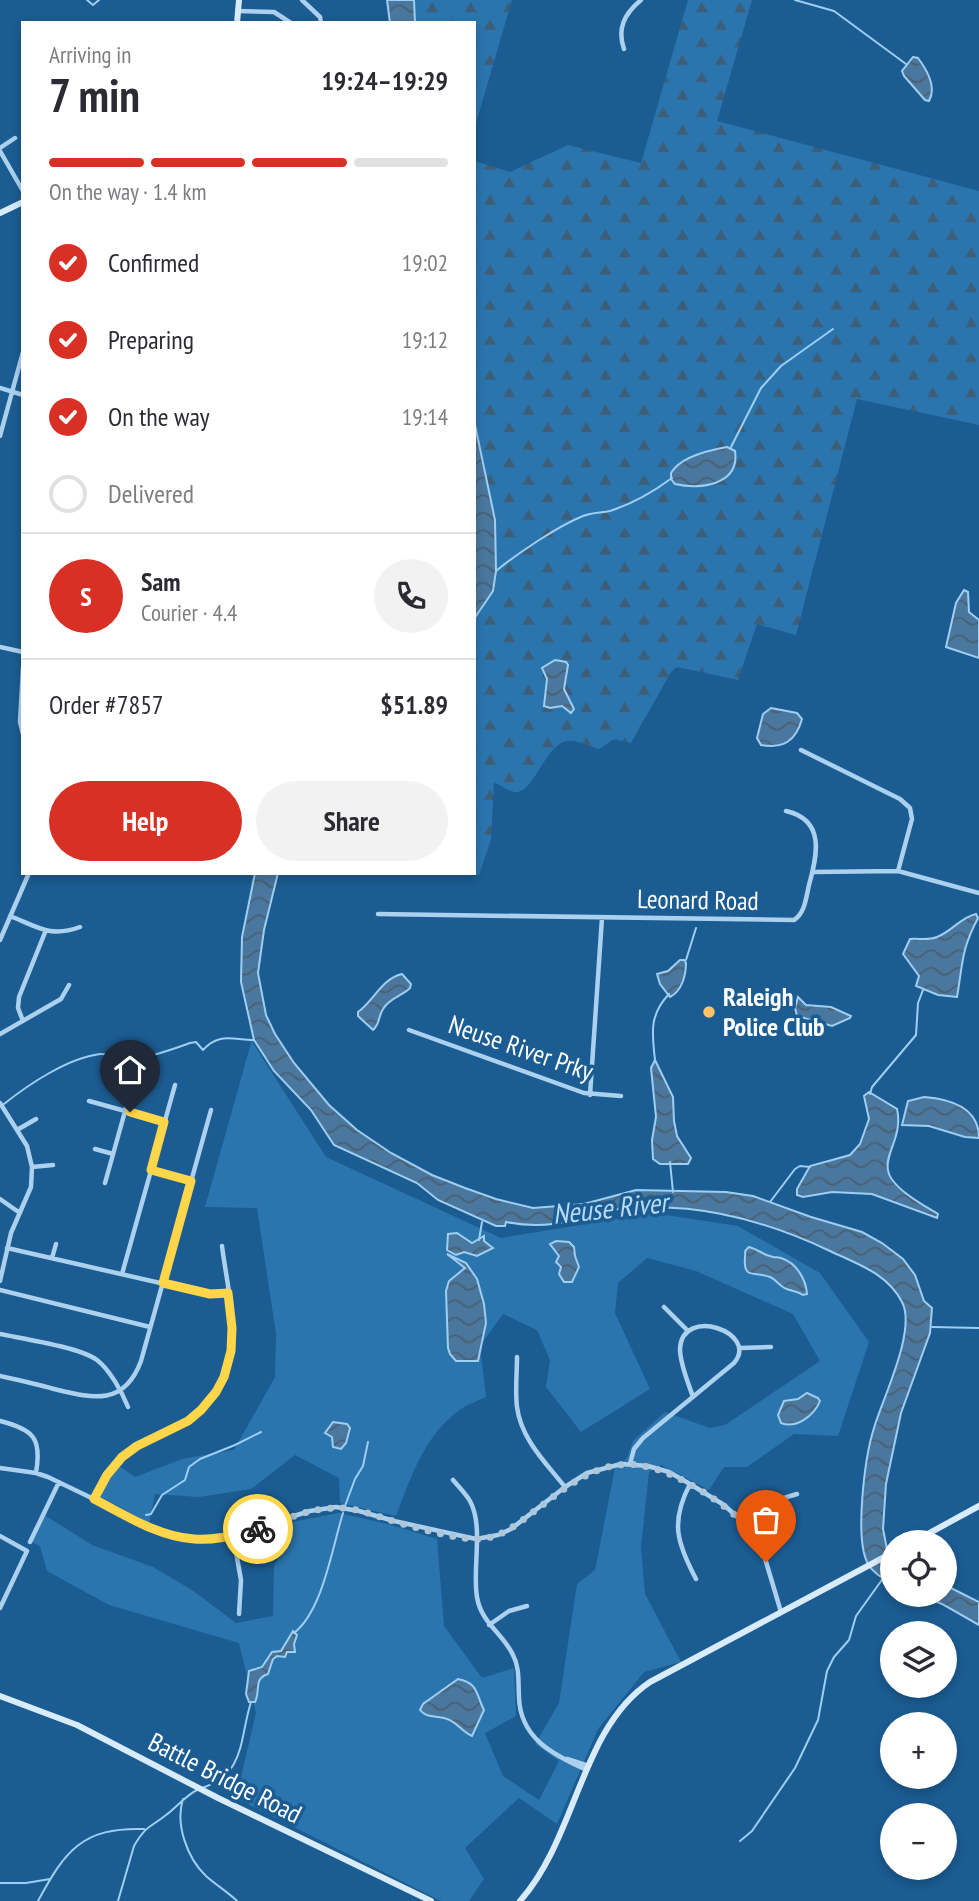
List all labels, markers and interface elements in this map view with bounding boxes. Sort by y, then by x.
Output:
text: Arriving in [49,40,131,69]
text: 19:24–19:29 [321,64,448,97]
text: 7 min [49,65,140,125]
text: On the way · 1.4 km [49,177,206,206]
icon: check [49,244,87,282]
text: Confirmed [108,246,199,279]
text: 19:02 [402,248,448,277]
icon: check [49,321,87,359]
text: Preparing [108,323,194,356]
text: 19:12 [402,325,448,354]
icon: check [49,398,87,436]
text: On the way [108,400,210,433]
text: 19:14 [402,402,448,431]
text: Delivered [108,477,194,510]
button: phone [374,559,448,633]
text: Sam [141,565,180,598]
text: S [80,580,92,613]
text: Courier · 4.4 [141,598,237,627]
text: Order #7857 [49,688,164,721]
text: $51.89 [380,688,448,721]
button: Help [49,781,242,861]
button: Share [256,781,448,861]
street label: Leonard Road [637,882,759,917]
place label: Raleigh Police Club [723,980,825,1043]
marker: Raleigh Police Club [701,1004,717,1020]
street label: Neuse River Prky [445,1007,598,1088]
pin [100,1040,160,1112]
icon: home [111,1051,149,1089]
water label: Neuse River [551,1183,674,1232]
pin [736,1490,796,1562]
courier [223,1494,293,1564]
icon: bag [747,1501,785,1539]
icon: bike [239,1510,277,1548]
map controls [880,1530,957,1880]
button: locate [880,1530,957,1607]
button: layers [880,1621,957,1698]
button: + [880,1712,957,1789]
street label: Battle Bridge Road [143,1725,307,1830]
button: − [880,1803,957,1880]

